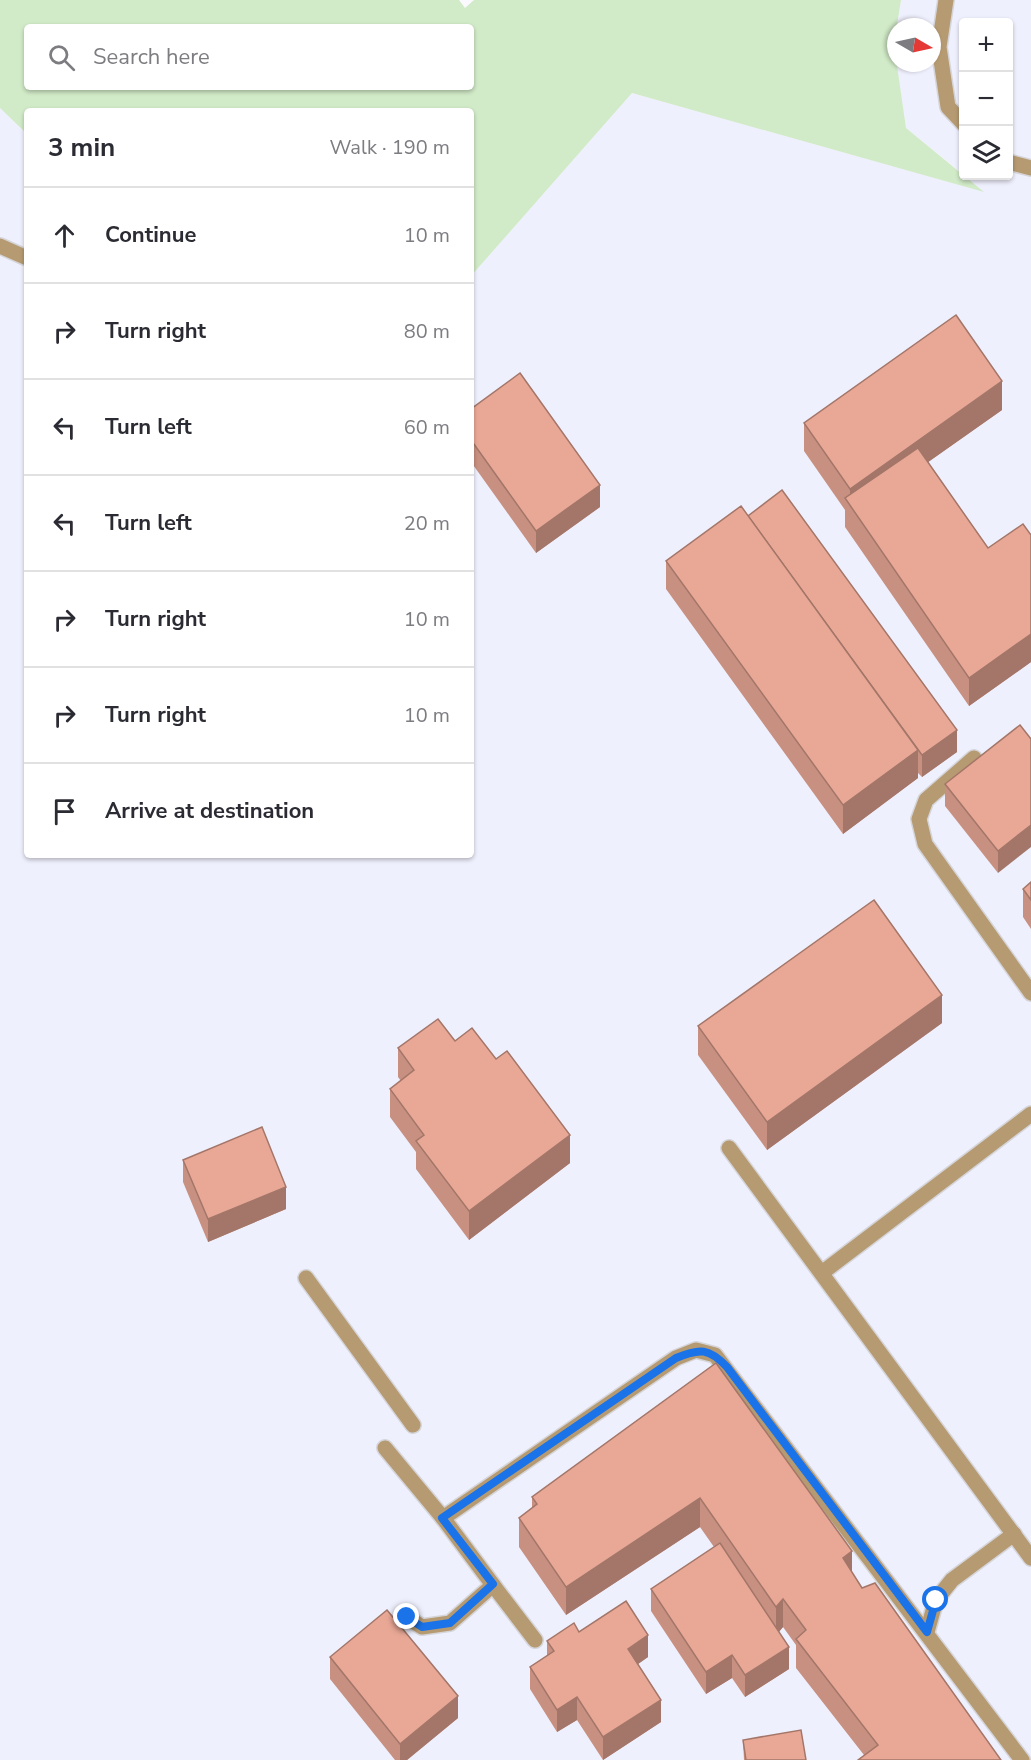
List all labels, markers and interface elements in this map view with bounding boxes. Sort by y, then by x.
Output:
north arrow [887,18,941,72]
map controls [959,18,1013,180]
button: + [959,18,1013,72]
search box [24,24,474,90]
icon: search [45,41,78,74]
text: Search here [93,42,210,72]
button: − [959,72,1013,126]
button: layers [959,126,1013,180]
text: 3 min [48,130,115,165]
text: Walk · 190 m [330,134,450,161]
icon: ahead [48,219,81,252]
text: Continue [105,220,196,250]
text: 10 m [404,222,450,249]
icon: right [48,315,81,348]
text: Turn right [105,316,206,346]
text: 80 m [404,318,450,345]
icon: left [48,411,81,444]
text: Turn left [105,412,192,442]
text: 60 m [404,414,450,441]
icon: left [48,507,81,540]
text: Turn left [105,508,192,538]
text: 20 m [404,510,450,537]
icon: right [48,603,81,636]
text: Turn right [105,604,206,634]
text: 10 m [404,606,450,633]
icon: right [48,699,81,732]
text: Turn right [105,700,206,730]
text: 10 m [404,702,450,729]
icon: arrive [48,795,81,828]
text: Arrive at destination [105,796,314,826]
route start [922,1586,948,1612]
route end [393,1603,419,1629]

